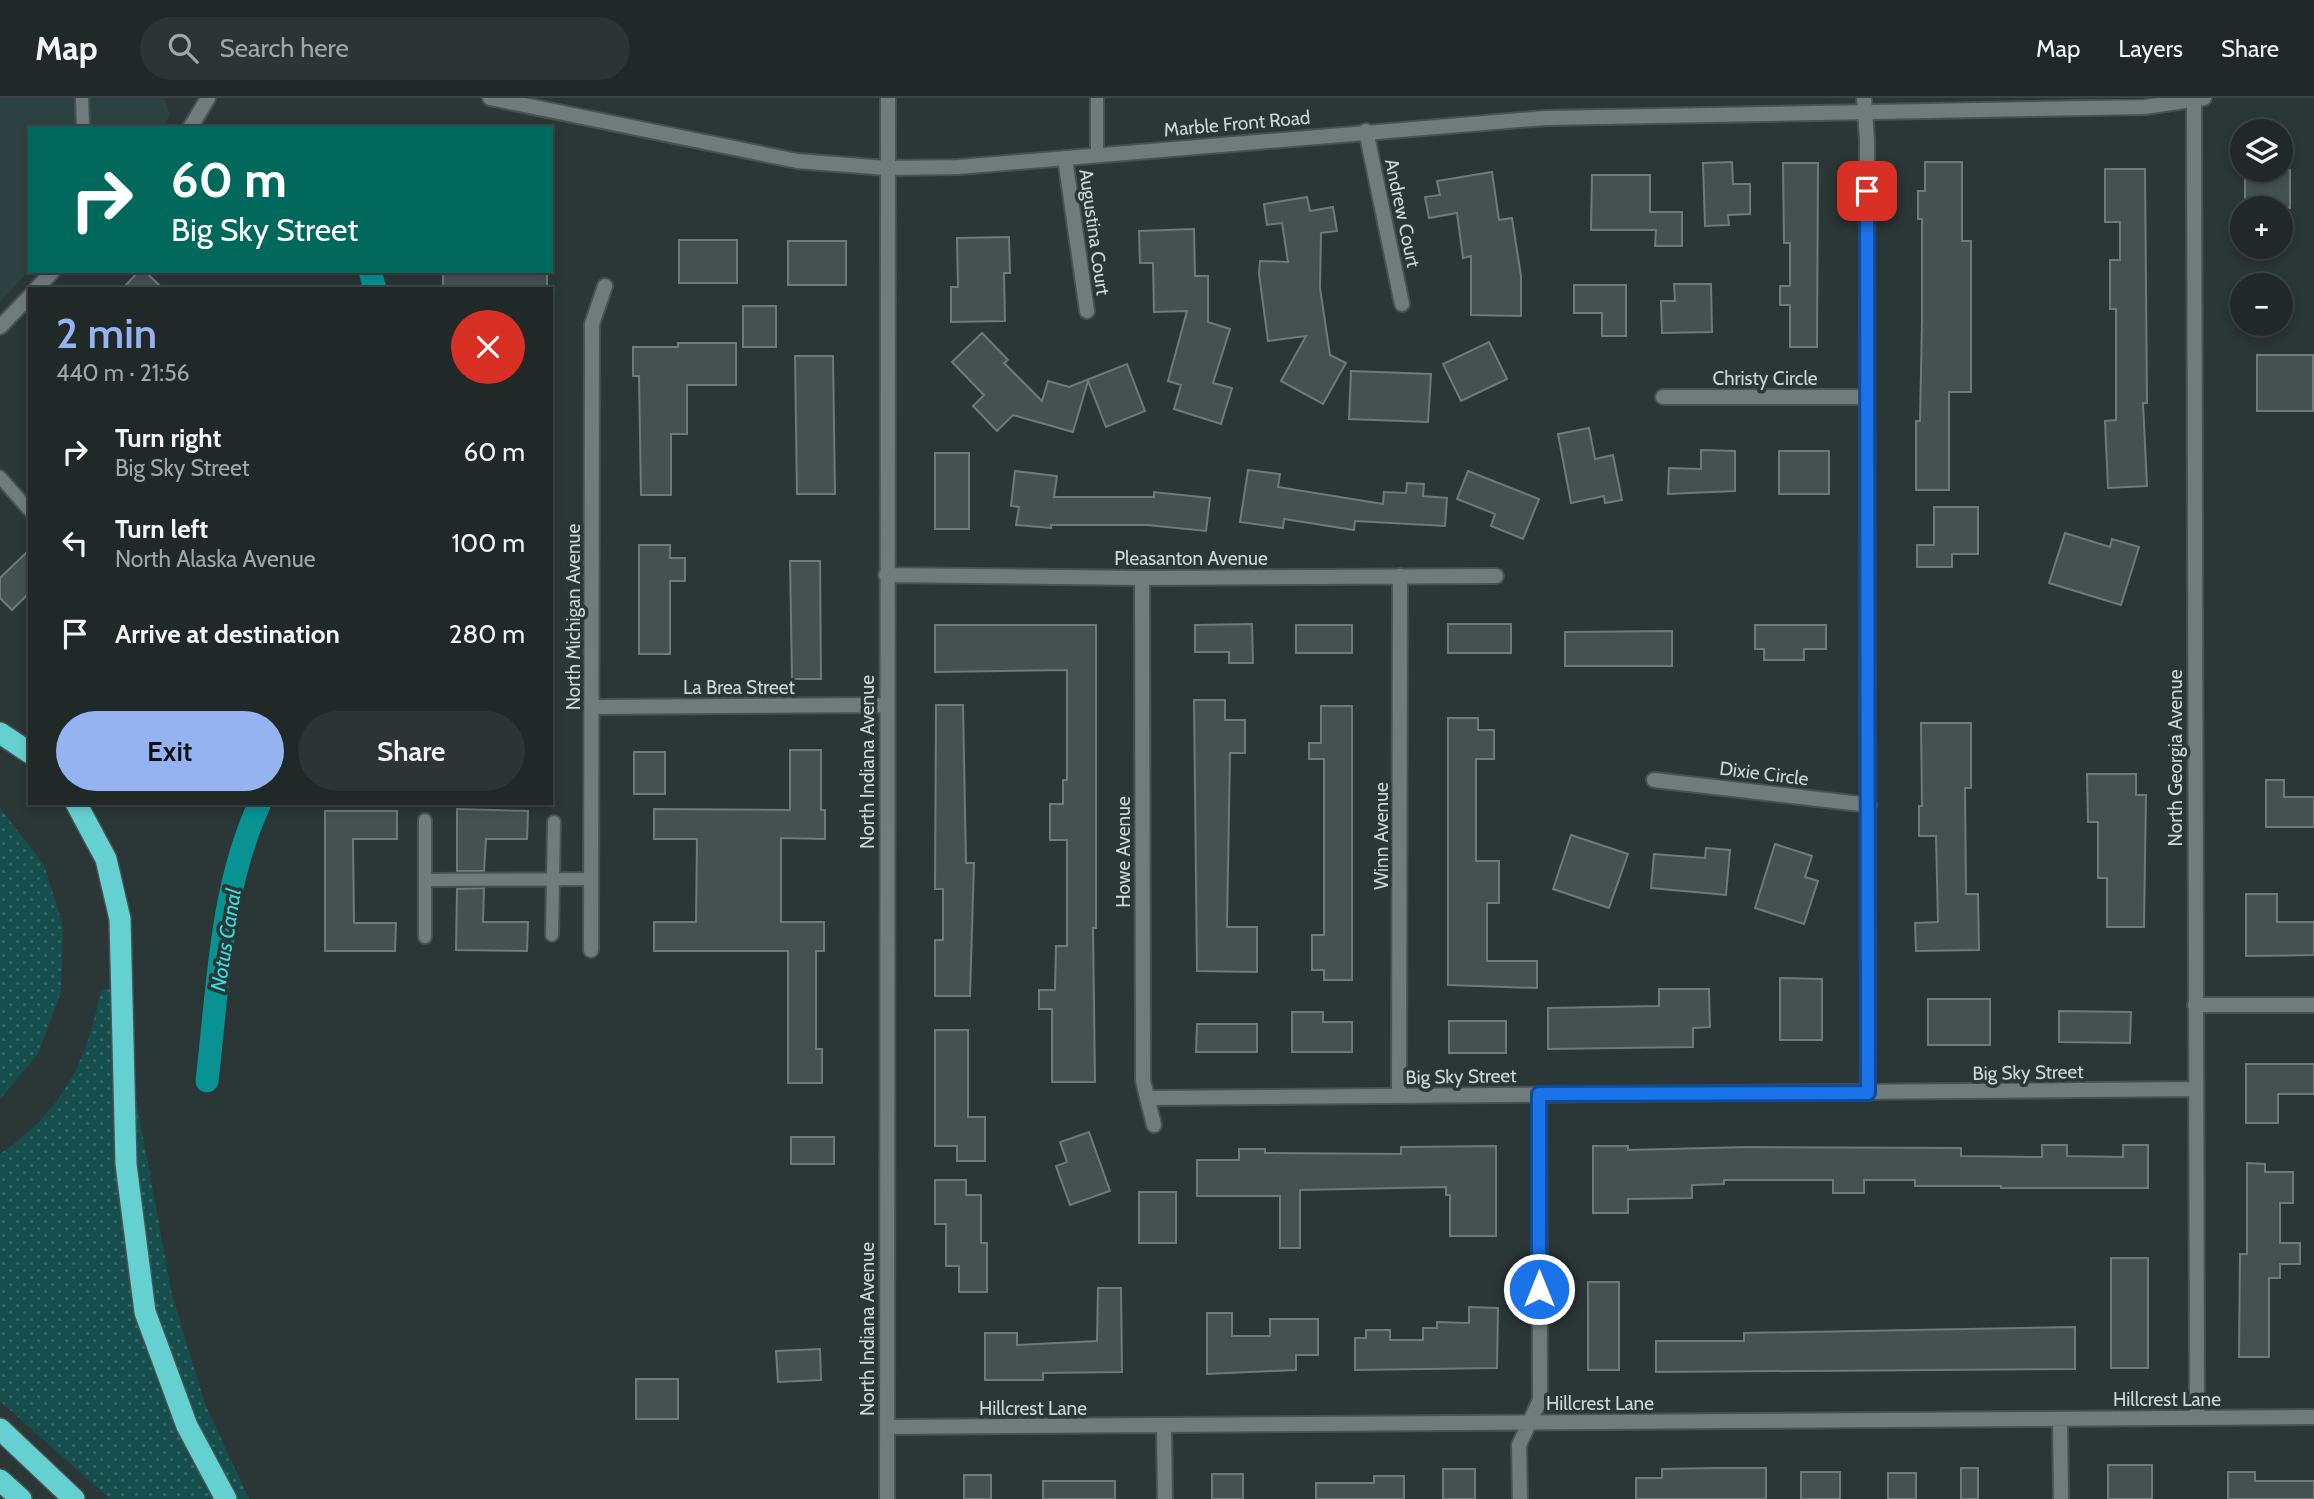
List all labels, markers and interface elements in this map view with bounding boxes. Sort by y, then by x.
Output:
search box [140,17,630,80]
text: Map [35,28,98,68]
icon: search [164,29,202,67]
text: Search here [220,32,349,64]
text: Map [2036,34,2080,63]
text: Layers [2118,34,2183,63]
text: Share [2221,34,2279,63]
street label: Marble Front Road [1163,106,1311,141]
map controls [2230,119,2293,336]
button: layers [2230,119,2293,182]
text: 60 m [171,150,287,209]
icon: right [56,154,147,245]
street label: Andrew Court [1380,157,1425,270]
pin [1837,161,1897,221]
street label: Augustina Court [1074,167,1115,297]
icon: arrive [1848,172,1886,210]
button: + [2230,196,2293,259]
text: Big Sky Street [171,210,358,249]
button: − [2230,273,2293,336]
text: 2 min [56,307,157,359]
button: close [451,310,525,384]
text: 440 m · 21:56 [56,359,190,387]
street label: Christy Circle [1713,367,1818,390]
text: Turn right [115,422,221,454]
icon: right [56,433,94,471]
text: 60 m [463,436,525,468]
text: Big Sky Street [115,454,250,482]
text: Turn left [115,513,208,545]
street label: North Michigan Avenue [562,523,585,710]
icon: left [56,524,94,562]
text: 100 m [452,527,525,559]
text: North Alaska Avenue [115,545,316,573]
street label: Pleasanton Avenue [1114,547,1268,570]
icon: arrive [56,615,94,653]
text: Arrive at destination [115,618,340,650]
text: 280 m [449,618,525,650]
street label: North Georgia Avenue [2164,669,2187,846]
street label: North Indiana Avenue [856,675,879,849]
street label: La Brea Street [683,676,796,699]
button: Exit [56,711,284,791]
button: Share [298,711,525,791]
street label: Dixie Circle [1718,757,1810,790]
street label: Winn Avenue [1370,782,1393,890]
street label: Howe Avenue [1112,796,1135,908]
water label: Notus Canal [205,887,246,993]
street label: Big Sky Street [1972,1060,2084,1085]
street label: Big Sky Street [1405,1064,1517,1089]
street label: North Indiana Avenue [856,1242,879,1416]
position arrow [1502,1252,1576,1326]
street label: Hillcrest Lane [2113,1388,2221,1411]
street label: Hillcrest Lane [1546,1392,1654,1415]
street label: Hillcrest Lane [979,1397,1087,1420]

